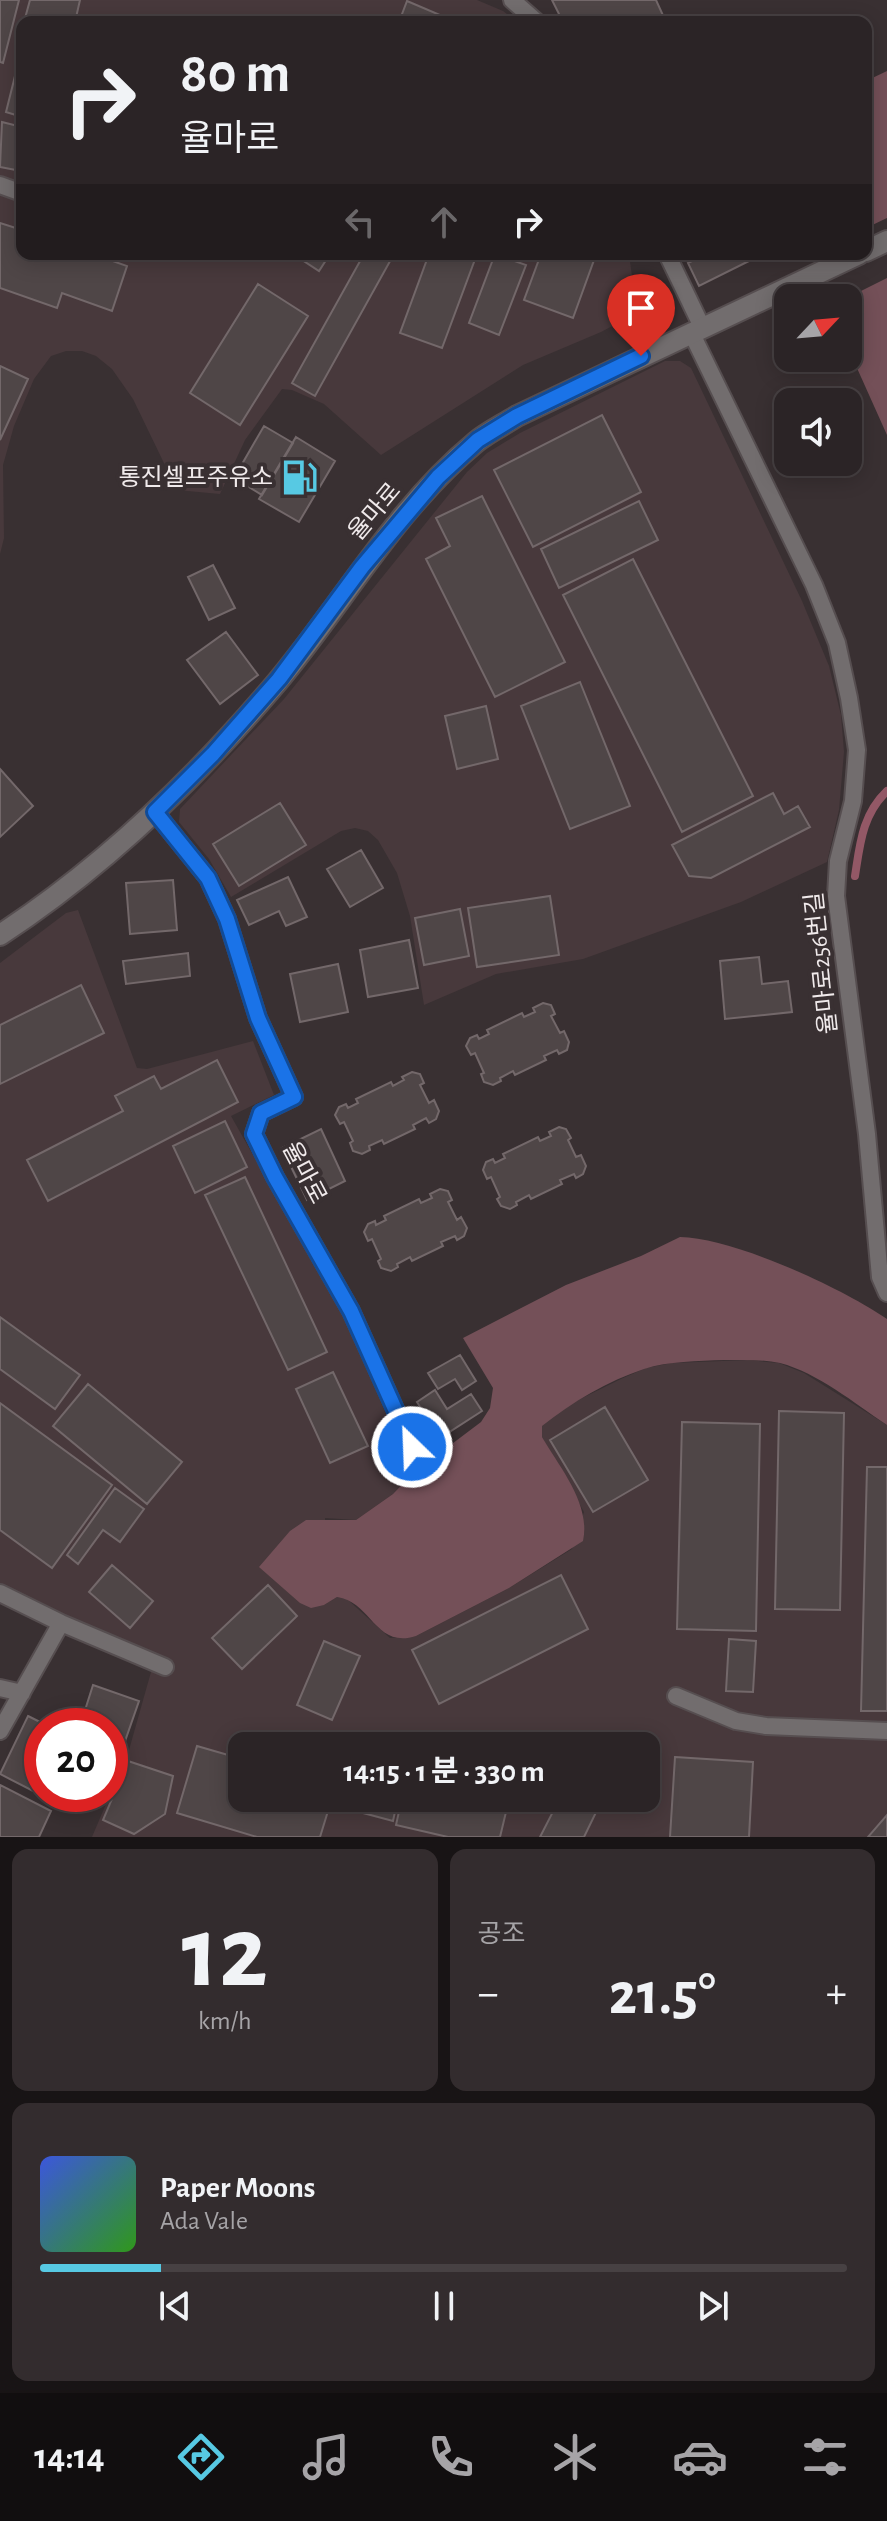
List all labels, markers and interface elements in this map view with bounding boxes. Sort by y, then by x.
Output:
text: 80 m [180,46,290,102]
icon: right [48,48,152,152]
text: 율마로 [180,121,279,157]
icon: left [338,200,382,244]
icon: ahead [422,200,466,244]
icon: right [506,200,550,244]
pin [607,274,675,356]
north arrow [774,284,862,372]
map controls [774,284,862,476]
icon: arrive [619,286,663,330]
button: sound [774,388,862,476]
fuel station icon: 통진셀프주유소 [280,459,318,497]
place label: 통진셀프주유소 [118,465,273,490]
street label: 율마로 [344,478,405,545]
street label: 율마로256번길 [802,891,841,1035]
street label: 율마로 [278,1138,331,1208]
position arrow [370,1405,454,1489]
speed limit sign: 20 [24,1708,128,1812]
text: 14:15 · 1 분 · 330 m [343,1757,545,1787]
text: 12 [182,1902,268,2006]
text: 공조 [478,1921,525,1947]
text: 21.5° [609,1965,716,2025]
text: − [478,1972,499,2016]
text: + [826,1972,847,2016]
text: km/h [198,2008,252,2034]
text: Paper Moons [160,2173,315,2203]
text: Ada Vale [160,2208,248,2234]
icon: previous [153,2284,197,2328]
icon: pause [422,2284,466,2328]
icon: next [691,2284,735,2328]
icon: directions [173,2429,229,2485]
icon: music [298,2429,354,2485]
icon: phone [423,2429,479,2485]
icon: climate [547,2429,603,2485]
icon: car [672,2429,728,2485]
icon: filters [797,2429,853,2485]
text: 14:14 [34,2439,105,2475]

